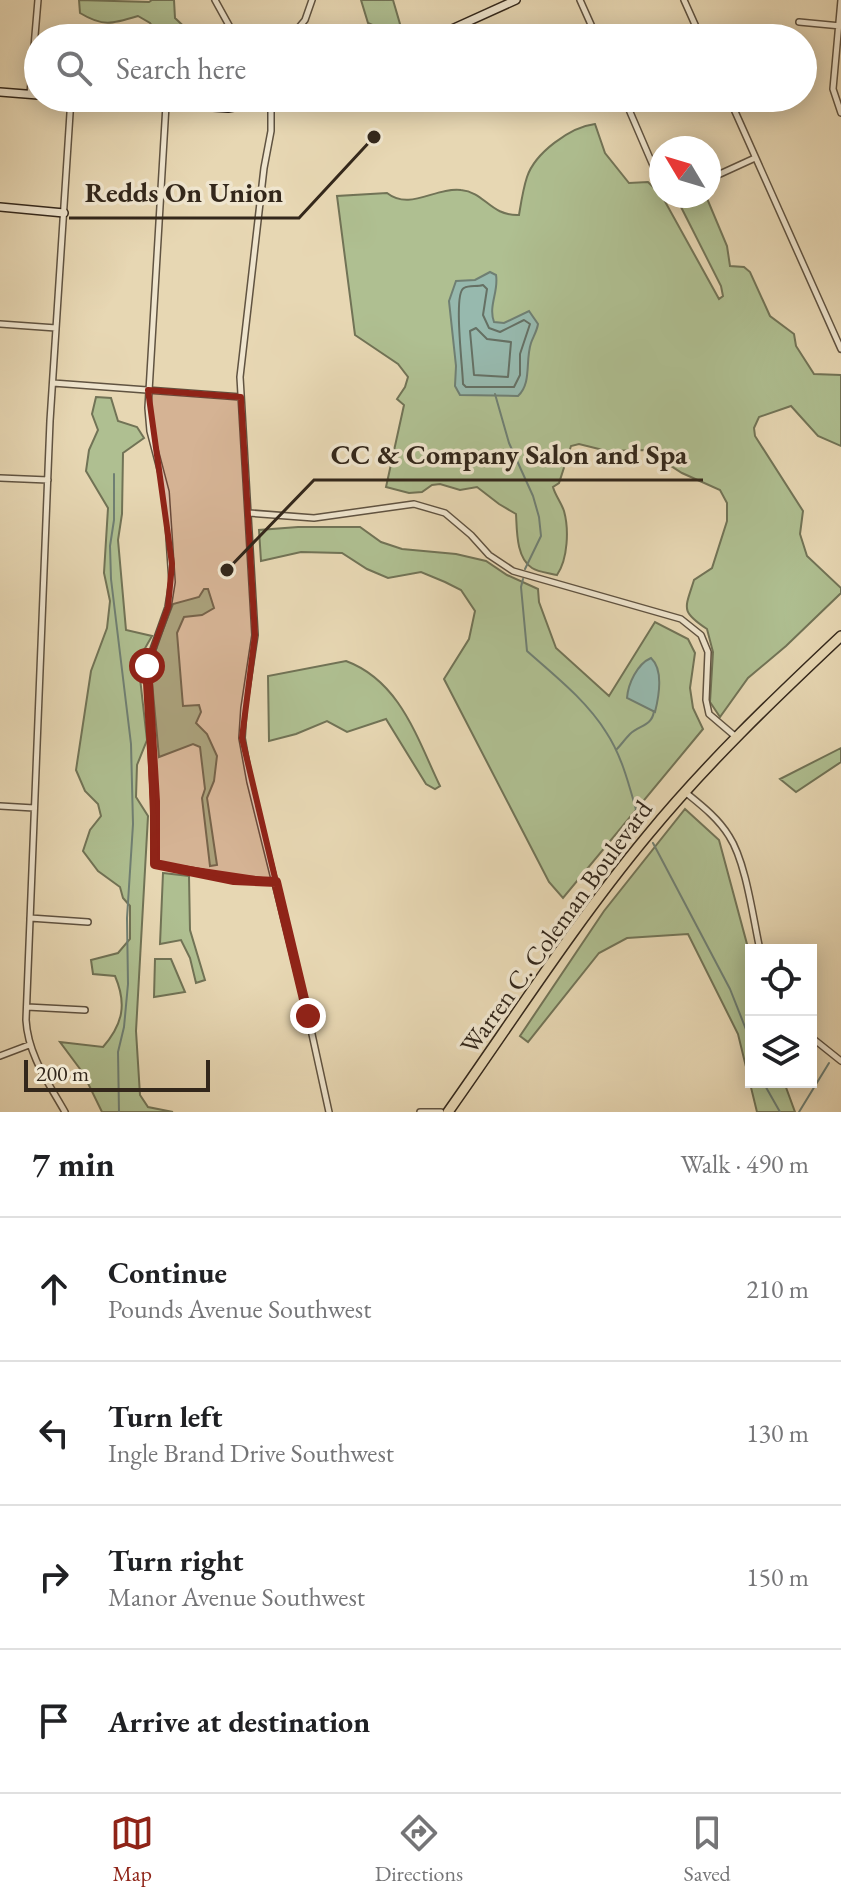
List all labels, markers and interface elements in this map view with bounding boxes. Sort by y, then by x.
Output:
search box [24,24,817,112]
icon: search [52,46,96,90]
text: Search here [116,49,246,88]
north arrow [649,136,721,208]
callout: Redds On Union [69,166,299,218]
text: Redds On Union [85,174,283,210]
callout: CC & Company Salon and Spa [314,428,703,480]
text: CC & Company Salon and Spa [331,436,688,472]
route start [129,648,165,684]
street label: Warren C. Coleman Boulevard [452,793,660,1061]
map controls [745,944,817,1088]
button: locate [745,944,817,1016]
route end [290,998,326,1034]
button: layers [745,1016,817,1088]
scale bar [24,1056,210,1092]
text: 200 m [36,1059,89,1088]
text: 7 min [32,1142,115,1186]
text: Walk · 490 m [681,1147,809,1181]
text: Continue [108,1253,227,1292]
icon: ahead [32,1267,76,1311]
text: 210 m [746,1272,809,1306]
text: Pounds Avenue Southwest [108,1292,371,1326]
text: Turn left [108,1397,222,1436]
icon: left [32,1411,76,1455]
text: 130 m [746,1416,809,1450]
text: Ingle Brand Drive Southwest [108,1436,394,1470]
text: Turn right [108,1541,244,1580]
icon: right [32,1555,76,1599]
text: 150 m [746,1560,809,1594]
text: Manor Avenue Southwest [108,1580,365,1614]
icon: arrive [32,1699,76,1743]
text: Arrive at destination [108,1702,370,1741]
tab: Map [110,1811,154,1888]
tab: Directions [375,1811,463,1888]
tab: Saved [684,1811,731,1888]

